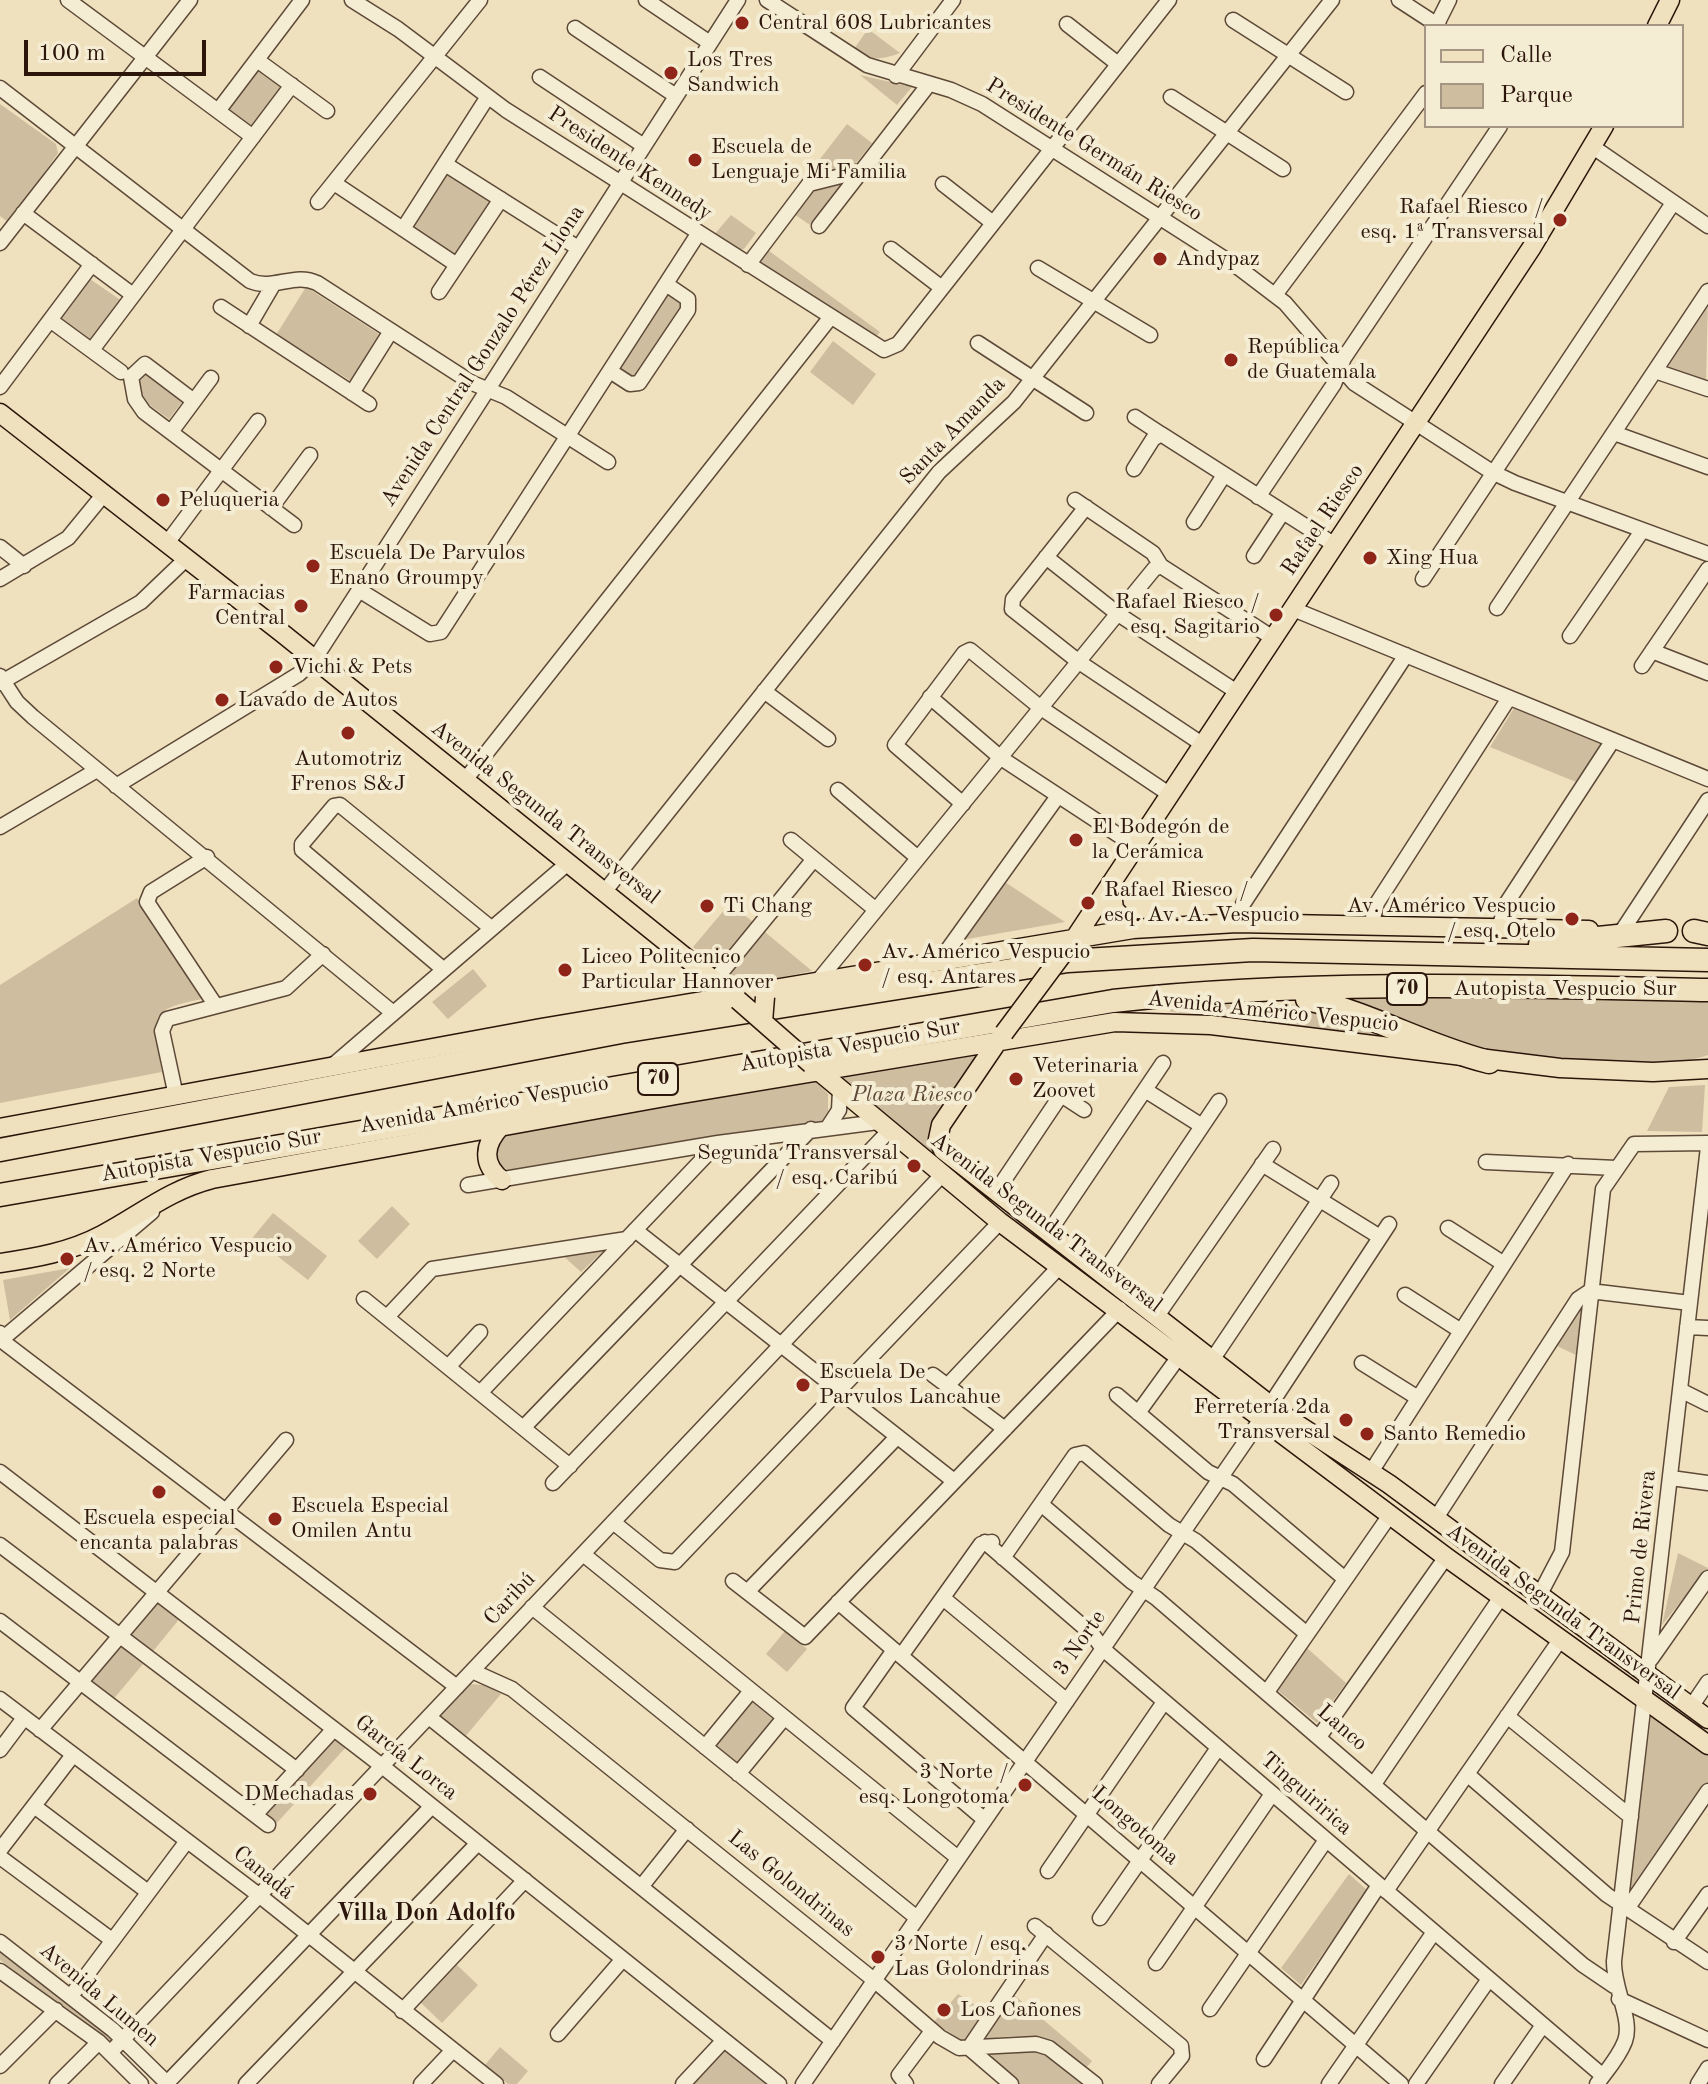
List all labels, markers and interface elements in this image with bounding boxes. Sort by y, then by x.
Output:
place label: Central 608 Lubricantes [758,10,991,36]
marker: Central 608 Lubricantes [733,14,751,32]
scale bar [28,24,210,74]
legend [1424,24,1684,128]
text: 100 m [38,42,106,66]
text: Calle [1500,44,1552,68]
place label: Los Tres Sandwich [687,47,779,98]
marker: Los Tres Sandwich [662,64,680,82]
street label: Presidente Germán Riesco [981,72,1207,228]
text: Parque [1500,84,1573,108]
street label: Presidente Kennedy [543,101,717,227]
place label: Escuela de Lenguaje Mi Familia [711,134,907,186]
marker: Escuela de Lenguaje Mi Familia [686,151,704,169]
place label: Rafael Riesco / esq. 1ª Transversal [1361,194,1544,246]
street label: Avenida Central Gonzalo Pérez Llona [375,200,591,512]
marker: Rafael Riesco / esq. 1ª Transversal [1551,211,1569,229]
place label: Andypaz [1176,246,1260,272]
marker: Andypaz [1151,250,1169,268]
place label: República de Guatemala [1247,334,1376,386]
marker: República de Guatemala [1222,351,1240,369]
street label: Santa Amanda [895,371,1011,491]
street label: Rafael Riesco [1276,459,1370,581]
place label: Peluqueria [179,487,279,513]
marker: Peluqueria [154,491,172,509]
place label: Escuela De Parvulos Enano Groumpy [329,540,525,592]
place label: Xing Hua [1386,545,1478,571]
marker: Xing Hua [1361,549,1379,567]
marker: Escuela De Parvulos Enano Groumpy [304,557,322,575]
place label: Farmacias Central [187,580,285,632]
place label: Rafael Riesco / esq. Sagitario [1115,589,1260,640]
marker: Farmacias Central [292,597,310,615]
marker: Rafael Riesco / esq. Sagitario [1267,606,1285,624]
place label: Vichi & Pets [292,654,412,680]
marker: Vichi & Pets [267,658,285,676]
place label: Lavado de Autos [238,687,398,713]
marker: Lavado de Autos [213,691,231,709]
street label: Avenida Segunda Transversal [425,715,665,911]
marker: Automotriz Frenos S&J [339,724,357,742]
place label: Automotriz Frenos S&J [290,746,406,798]
place label: El Bodegón de la Cerámica [1092,814,1229,866]
marker: El Bodegón de la Cerámica [1067,831,1085,849]
place label: Rafael Riesco / esq. Av. A. Vespucio [1104,877,1300,928]
place label: Ti Chang [723,893,812,919]
place label: Av. Américo Vespucio / esq. Otelo [1346,893,1556,944]
marker: Rafael Riesco / esq. Av. A. Vespucio [1079,894,1097,912]
marker: Ti Chang [698,897,716,915]
marker: Av. Américo Vespucio / esq. Otelo [1563,910,1581,928]
place label: Av. Américo Vespucio / esq. Antares [881,939,1091,990]
place label: Liceo Politecnico Particular Hannover [581,944,774,996]
marker: Av. Américo Vespucio / esq. Antares [856,956,874,974]
marker: Liceo Politecnico Particular Hannover [556,961,574,979]
road number: 70 [1387,973,1427,1005]
street label: Autopista Vespucio Sur [1453,976,1677,1002]
street label: Avenida Américo Vespucio [1146,986,1400,1038]
street label: Autopista Vespucio Sur [738,1014,962,1078]
place label: Veterinaria Zoovet [1032,1053,1138,1104]
road number: 70 [638,1063,678,1095]
street label: Avenida Américo Vespucio [357,1070,611,1140]
marker: Veterinaria Zoovet [1007,1070,1025,1088]
park label: Plaza Riesco [851,1082,973,1108]
street label: Autopista Vespucio Sur [99,1124,323,1188]
street label: Avenida Segunda Transversal [925,1127,1167,1319]
place label: Segunda Transversal / esq. Caribú [697,1140,898,1192]
marker: Segunda Transversal / esq. Caribú [905,1157,923,1175]
place label: Av. Américo Vespucio / esq. 2 Norte [83,1233,293,1284]
marker: Av. Américo Vespucio / esq. 2 Norte [58,1250,76,1268]
place label: Escuela De Parvulos Lancahue [819,1359,1001,1410]
marker: Escuela De Parvulos Lancahue [794,1376,812,1394]
place label: Ferretería 2da Transversal [1194,1394,1330,1446]
marker: Ferretería 2da Transversal [1337,1411,1355,1429]
place label: Santo Remedio [1383,1421,1526,1447]
marker: Santo Remedio [1358,1425,1376,1443]
street label: Primo de Rivera [1620,1469,1662,1625]
marker: Escuela especial encanta palabras [150,1483,168,1501]
place label: Escuela Especial Omilen Antu [291,1493,449,1544]
place label: Escuela especial encanta palabras [80,1505,238,1556]
marker: Escuela Especial Omilen Antu [266,1510,284,1528]
street label: Avenida Segunda Transversal [1441,1518,1685,1706]
street label: Caribú [479,1567,541,1631]
street label: 3 Norte [1048,1605,1112,1681]
street label: Lanco [1311,1699,1373,1757]
street label: García Lorca [349,1710,463,1806]
street label: Tinguiririca [1255,1747,1357,1841]
place label: 3 Norte / esq. Longotoma [859,1759,1009,1810]
marker: 3 Norte / esq. Longotoma [1016,1776,1034,1794]
place label: DMechadas [244,1781,354,1807]
street label: Longotoma [1086,1781,1184,1871]
marker: DMechadas [361,1785,379,1803]
street label: Las Golondrinas [722,1825,860,1943]
street label: Canadá [227,1840,299,1906]
district label: Villa Don Adolfo [337,1900,515,1928]
place label: 3 Norte / esq. Las Golondrinas [894,1931,1050,1982]
street label: Avenida Lumen [34,1937,164,2053]
marker: 3 Norte / esq. Las Golondrinas [869,1948,887,1966]
place label: Los Cañones [960,1997,1081,2023]
marker: Los Cañones [935,2001,953,2019]

